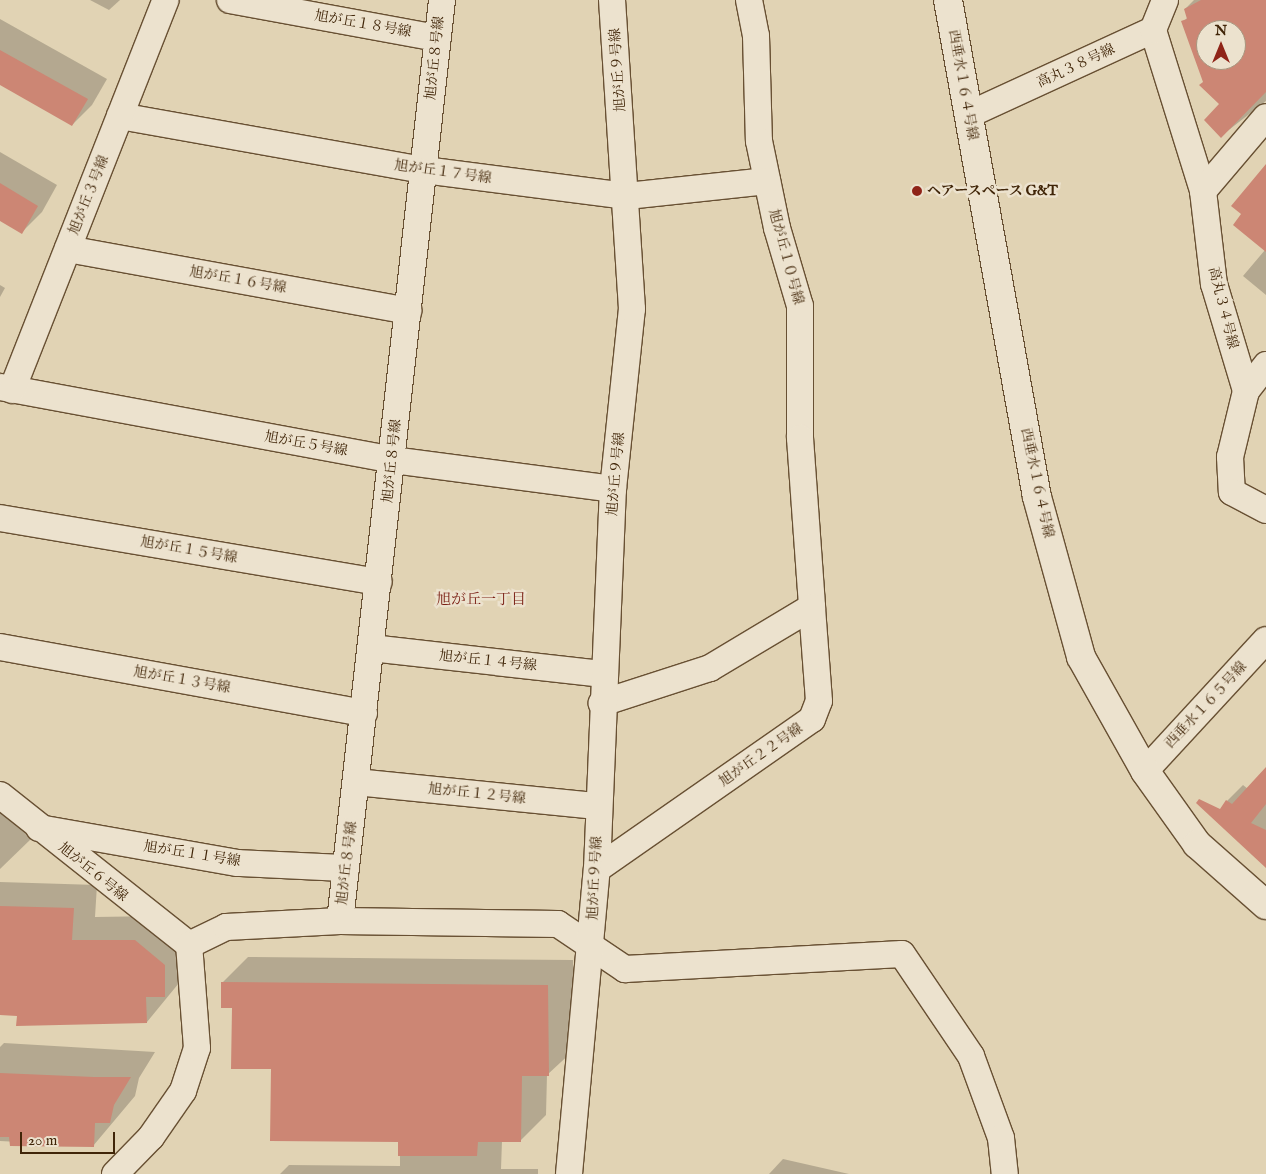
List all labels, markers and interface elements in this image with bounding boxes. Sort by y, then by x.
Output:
street label: 旭が丘１８号線 [313,7,413,41]
street label: 旭が丘８号線 [422,15,448,101]
north arrow [1196,20,1246,70]
text: N [1215,22,1227,40]
street label: 旭が丘９号線 [607,28,629,112]
street label: 西垂水１６４号線 [945,28,981,142]
street label: 高丸３８号線 [1034,41,1118,91]
street label: 旭が丘３号線 [65,153,113,237]
street label: 旭が丘１７号線 [393,157,493,187]
place label: ヘアースペース G&T [927,183,1059,199]
marker: ヘアースペース G&T [911,185,923,197]
street label: 旭が丘１０号線 [765,207,807,307]
street label: 旭が丘１６号線 [188,263,288,297]
street label: 高丸３４号線 [1205,265,1241,351]
street label: 旭が丘８号線 [379,418,405,504]
street label: 西垂水１６４号線 [1017,426,1057,540]
street label: 旭が丘５号線 [263,428,349,460]
street label: 旭が丘９号線 [604,431,628,517]
street label: 旭が丘１５号線 [139,533,239,567]
district label: 旭が丘一丁目 [436,591,526,609]
street label: 旭が丘１４号線 [438,648,538,674]
street label: 西垂水１６５号線 [1162,658,1250,752]
street label: 旭が丘１３号線 [132,663,232,697]
street label: 旭が丘２２号線 [716,720,806,790]
street label: 旭が丘１２号線 [427,781,527,807]
street label: 旭が丘８号線 [334,820,360,906]
street label: 旭が丘９号線 [584,836,606,920]
street label: 旭が丘１１号線 [142,838,242,870]
street label: 旭が丘６号線 [55,839,131,905]
scale bar [22,1122,118,1154]
text: 20 m [28,1131,57,1150]

